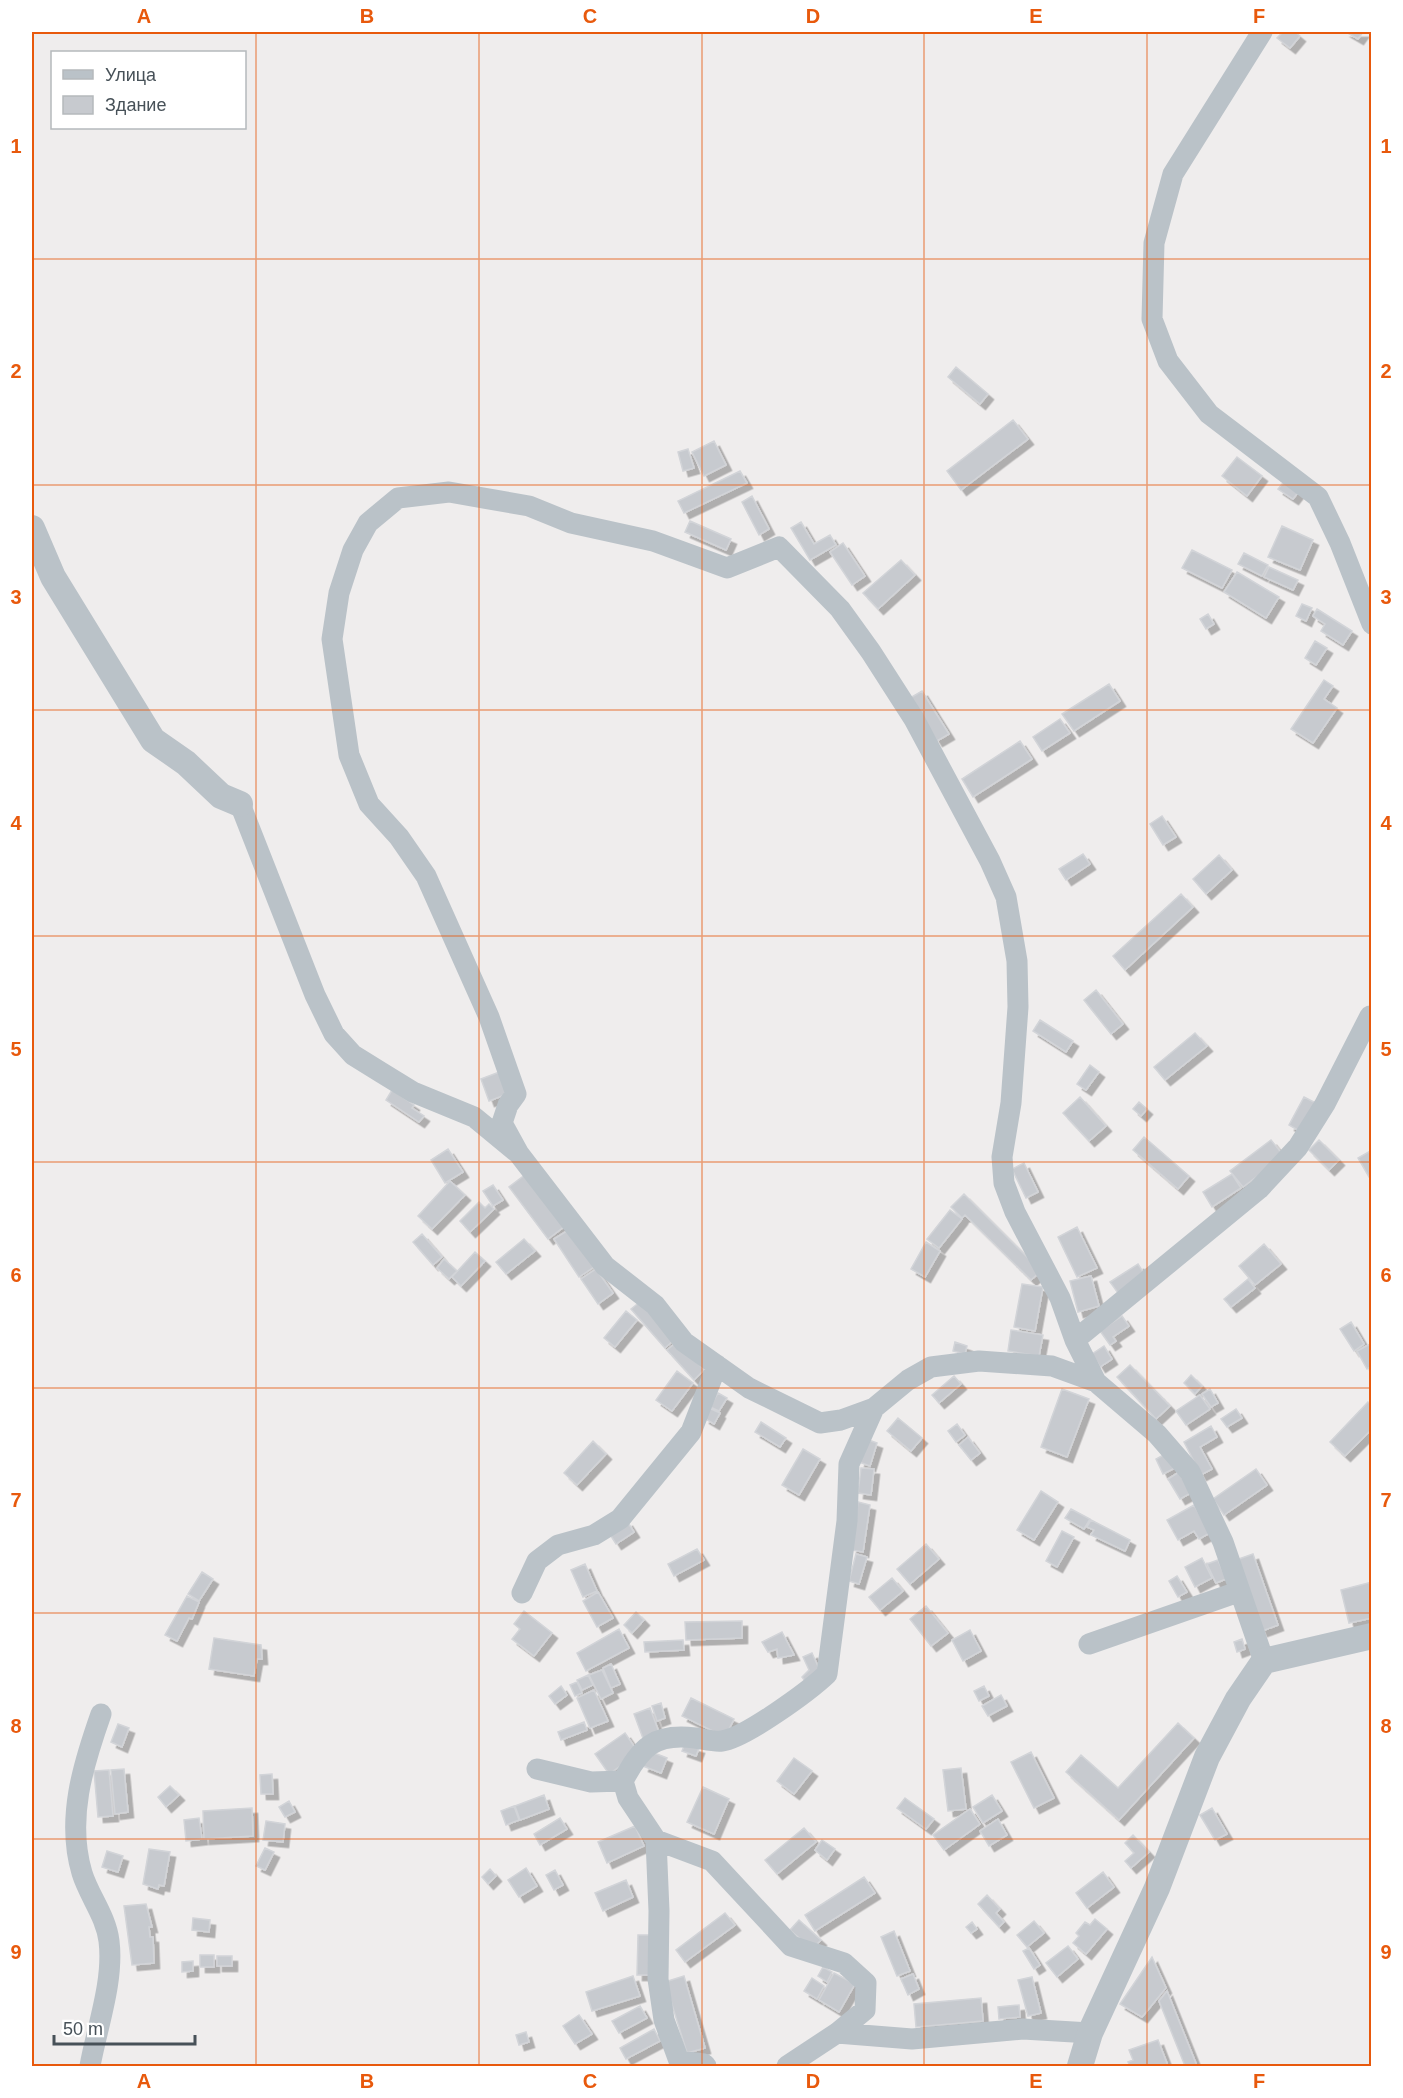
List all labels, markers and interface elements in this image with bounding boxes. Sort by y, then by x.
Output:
text: A [137,5,151,27]
text: B [360,5,374,27]
text: C [583,5,597,27]
text: D [806,5,820,27]
text: E [1029,5,1043,27]
text: F [1253,5,1265,27]
legend [51,51,246,129]
text: Улица [105,65,157,85]
text: Здание [105,95,166,115]
text: 1 [10,135,22,157]
text: 1 [1380,135,1392,157]
text: 2 [10,360,22,382]
text: 2 [1380,360,1392,382]
text: 3 [10,586,22,608]
text: 3 [1380,586,1392,608]
text: 4 [10,812,22,834]
text: 4 [1380,812,1392,834]
text: 5 [10,1038,22,1060]
text: 5 [1380,1038,1392,1060]
text: 6 [10,1264,22,1286]
text: 6 [1380,1264,1392,1286]
text: 7 [10,1489,22,1511]
text: 7 [1380,1489,1392,1511]
text: 8 [10,1715,22,1737]
text: 8 [1380,1715,1392,1737]
text: 9 [10,1941,22,1963]
text: 9 [1380,1941,1392,1963]
scale bar [54,2008,195,2046]
text: 50 m [63,2019,103,2039]
text: A [137,2070,151,2092]
text: B [360,2070,374,2092]
text: C [583,2070,597,2092]
text: D [806,2070,820,2092]
text: E [1029,2070,1043,2092]
text: F [1253,2070,1265,2092]

